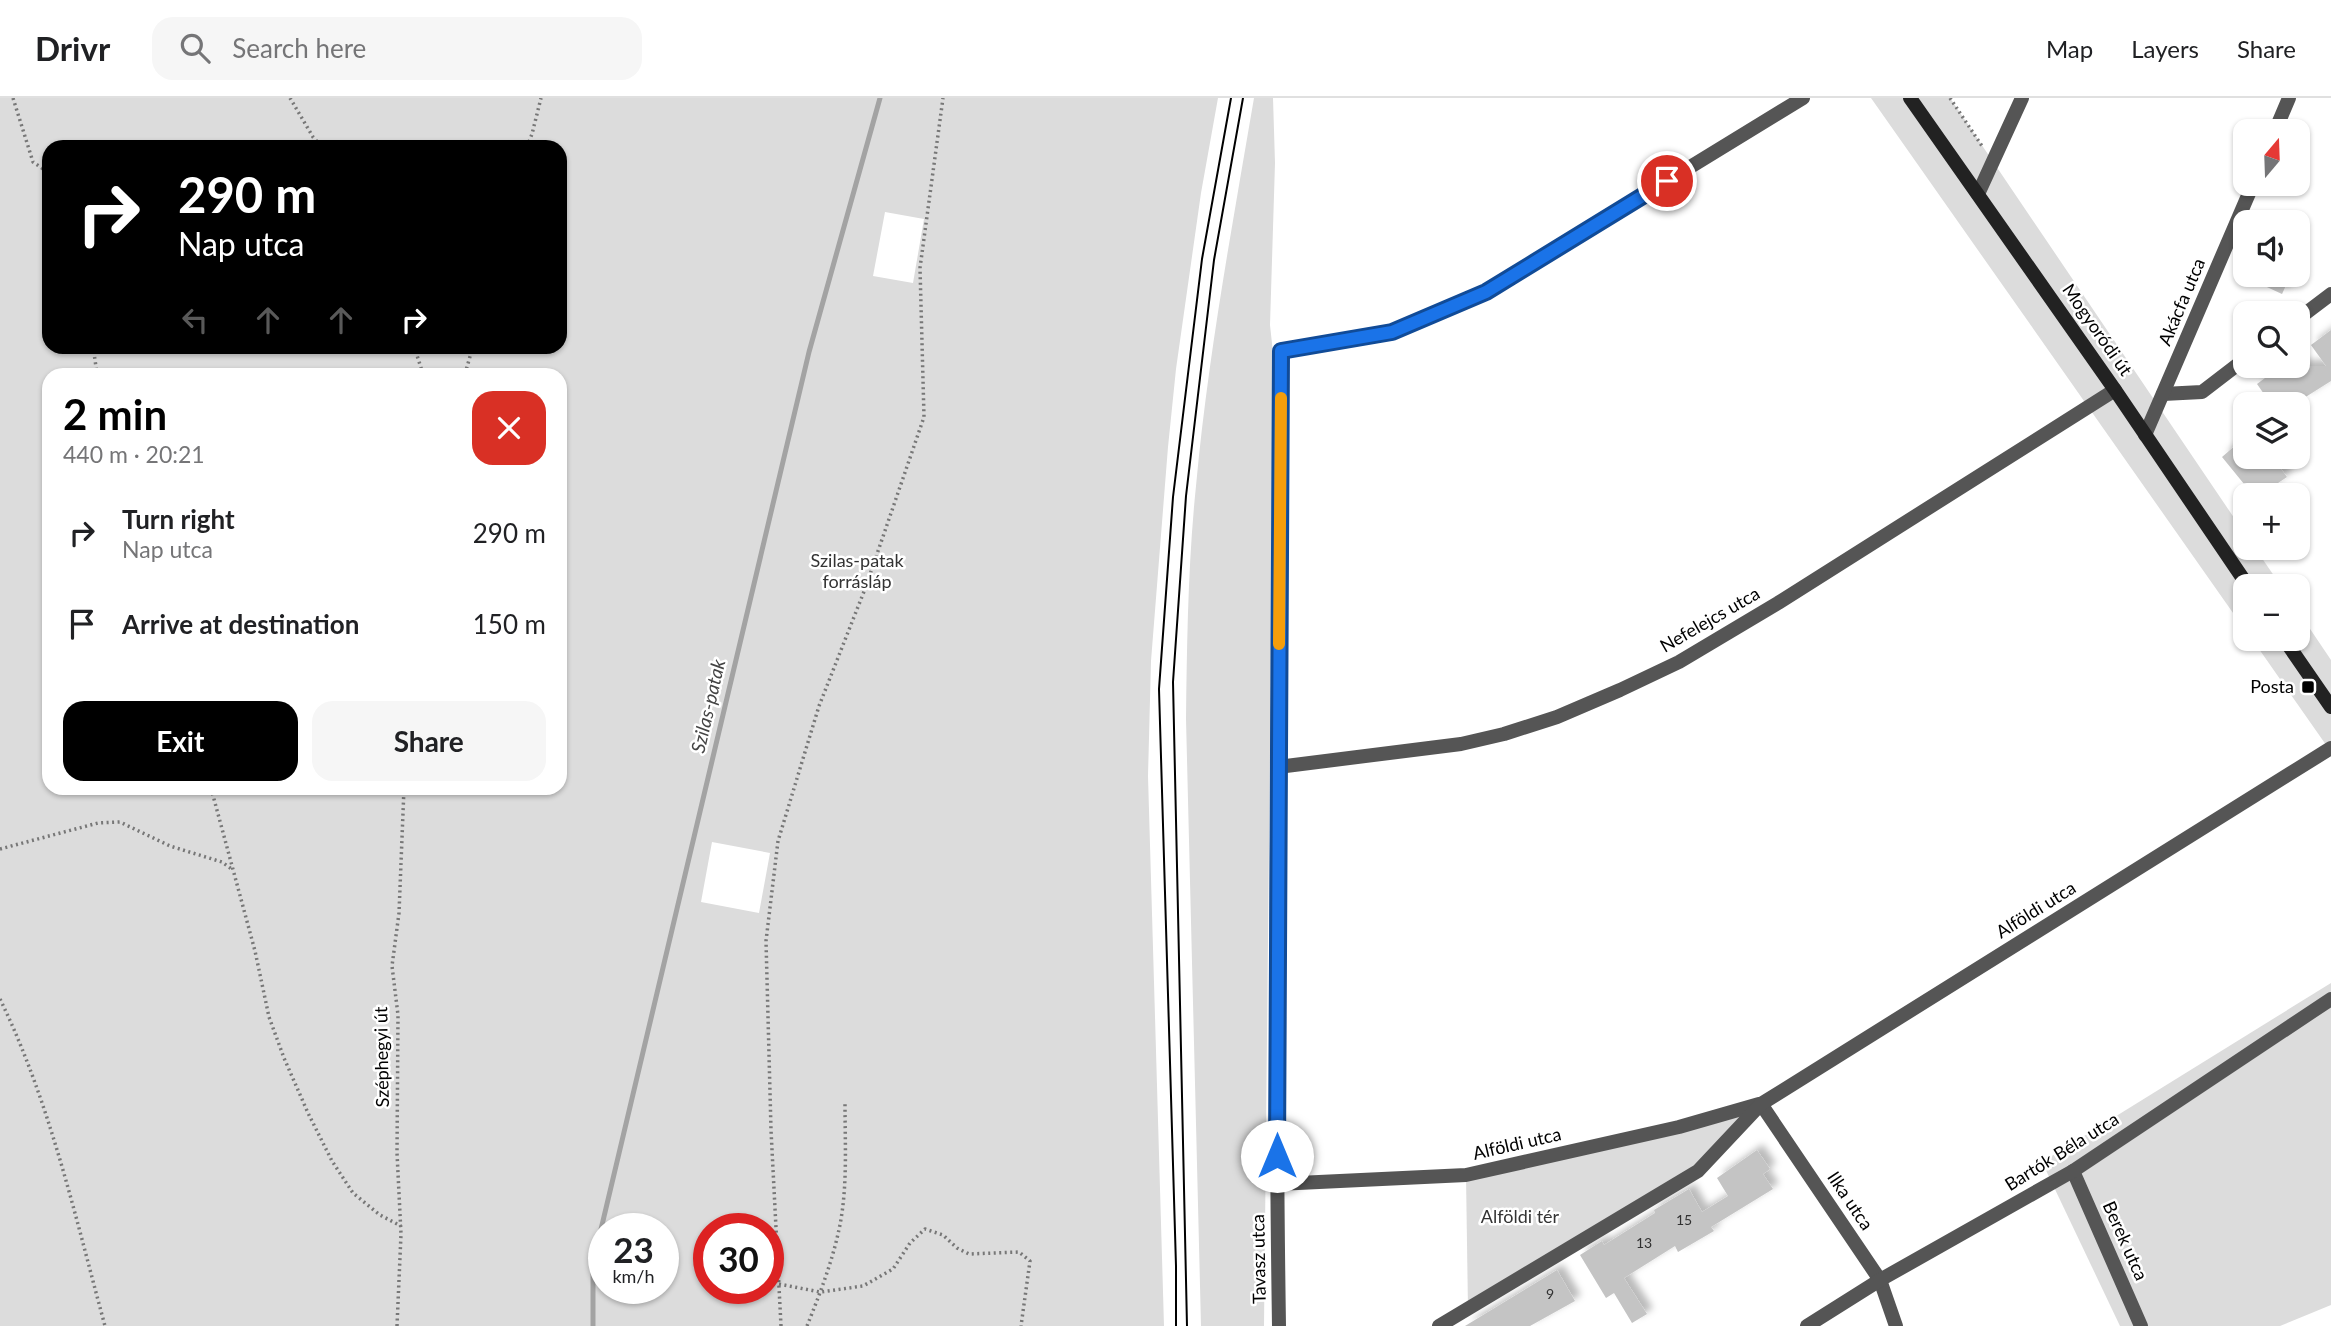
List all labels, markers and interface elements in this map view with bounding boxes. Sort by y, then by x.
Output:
search box [152,17,642,80]
text: Drivr [35,28,110,68]
icon: search [176,29,214,67]
text: Search here [232,32,366,64]
text: Map [2046,34,2093,63]
text: Layers [2131,34,2199,63]
text: Share [2237,34,2296,63]
north arrow [2233,119,2310,196]
map controls [2233,119,2310,651]
pin [1637,151,1697,211]
icon: arrive [1648,162,1686,200]
text: 290 m [178,165,316,223]
icon: right [63,168,154,259]
button: sound [2233,210,2310,287]
text: Nap utca [178,224,304,263]
street label: Akácfa utca [2153,255,2209,349]
street label: Mogyoródi út [2058,279,2138,380]
icon: left [176,301,214,339]
icon: ahead [249,301,287,339]
icon: ahead [322,301,360,339]
icon: right [395,301,433,339]
button: search [2233,301,2310,378]
text: 2 min [63,389,167,439]
button: close [472,391,546,465]
button: layers [2233,392,2310,469]
text: 440 m · 20:21 [63,440,205,468]
button: + [2233,483,2310,560]
text: Turn right [122,503,235,535]
icon: right [63,514,101,552]
text: 290 m [473,517,546,549]
text: Nap utca [122,535,213,563]
park label: Szilas-patak forrásláp [810,549,904,592]
button: − [2233,574,2310,651]
street label: Nefelejcs utca [1656,582,1763,657]
icon: arrive [63,605,101,643]
text: Arrive at destination [122,608,359,640]
text: 150 m [473,608,546,640]
water label: Szilas-patak [686,656,730,755]
place label: Posta [2250,675,2294,697]
marker: Posta [2300,679,2316,695]
button: Exit [63,701,298,781]
button: Share [312,701,546,781]
street label: Alföldi utca [1992,876,2079,942]
street label: Széphegyi út [369,1006,393,1108]
street label: Bartók Béla utca [2000,1107,2122,1195]
position arrow [1240,1119,1314,1193]
street label: Alföldi utca [1471,1122,1563,1164]
street label: Ilka utca [1823,1167,1878,1234]
street label: Berek utca [2099,1198,2153,1284]
park label: Alföldi tér [1481,1205,1560,1227]
house number: 15 [1676,1211,1692,1228]
speed limit sign: 30 [693,1213,784,1304]
street label: Tavasz utca [1246,1214,1270,1304]
text: 23 [613,1228,654,1270]
house number: 13 [1636,1234,1652,1251]
text: km/h [612,1265,655,1287]
house number: 9 [1546,1285,1554,1302]

